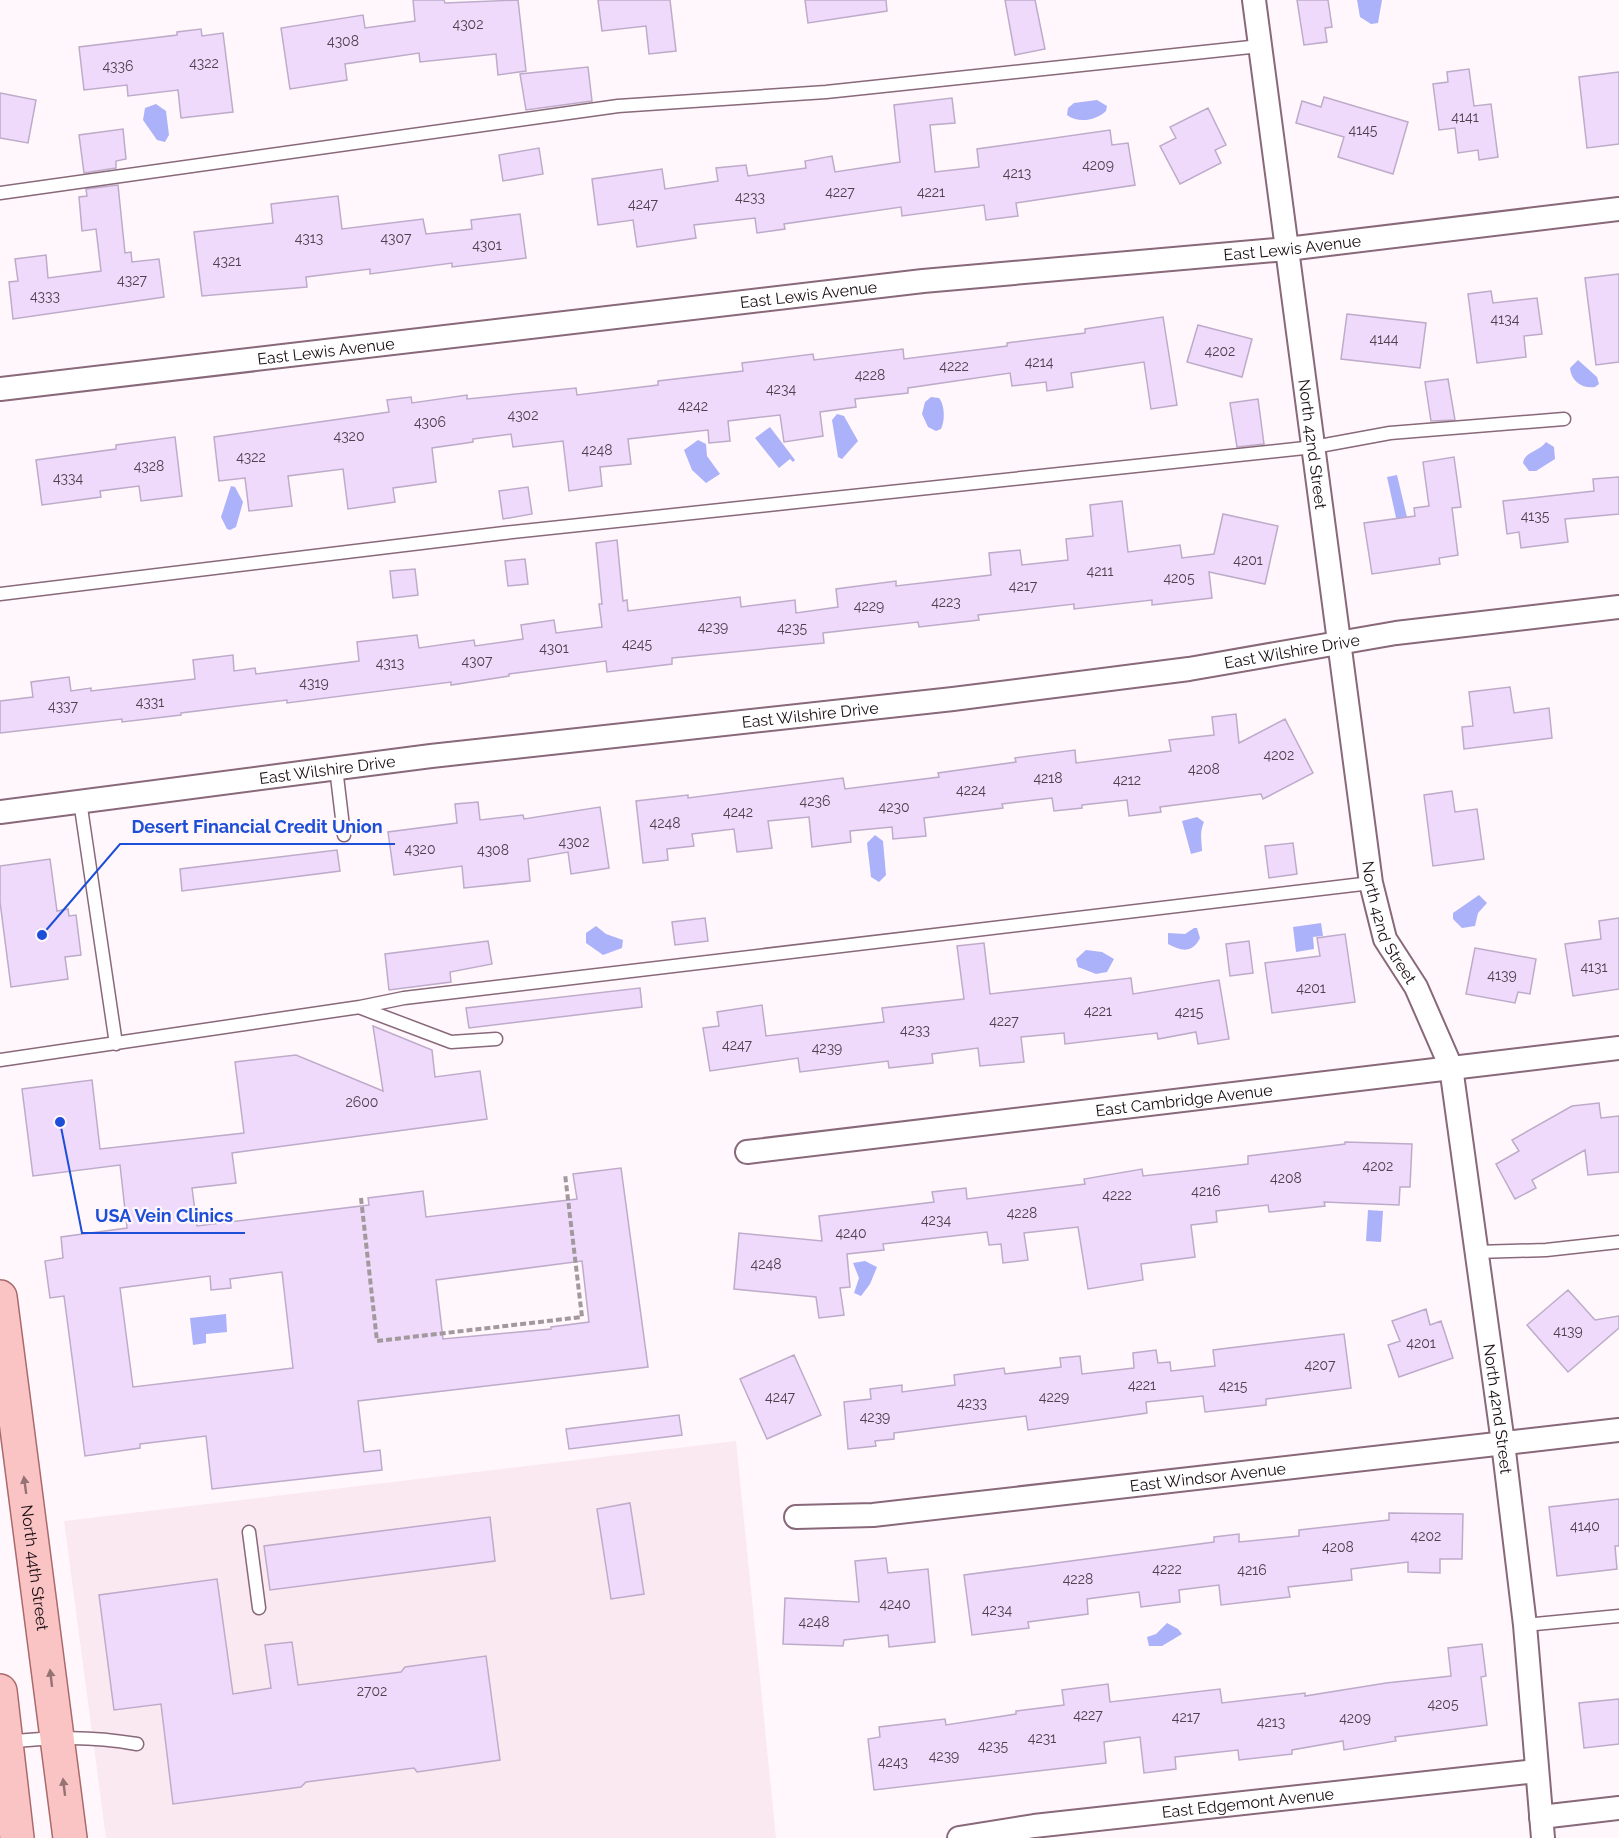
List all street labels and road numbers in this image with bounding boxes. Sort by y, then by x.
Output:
street label: East Lewis Avenue [1223,231,1362,264]
street label: East Lewis Avenue [739,277,878,312]
street label: East Lewis Avenue [256,333,395,368]
street label: North 42nd Street [1295,378,1331,511]
street label: East Wilshire Drive [1223,630,1361,672]
street label: East Wilshire Drive [741,698,879,731]
street label: East Wilshire Drive [258,751,397,788]
street label: North 42nd Street [1359,860,1421,988]
street label: East Cambridge Avenue [1094,1080,1273,1120]
street label: North 42nd Street [1480,1343,1516,1476]
street label: East Windsor Avenue [1129,1459,1287,1495]
street label: North 44th Street [17,1504,53,1633]
street label: East Edgemont Avenue [1161,1784,1335,1821]

